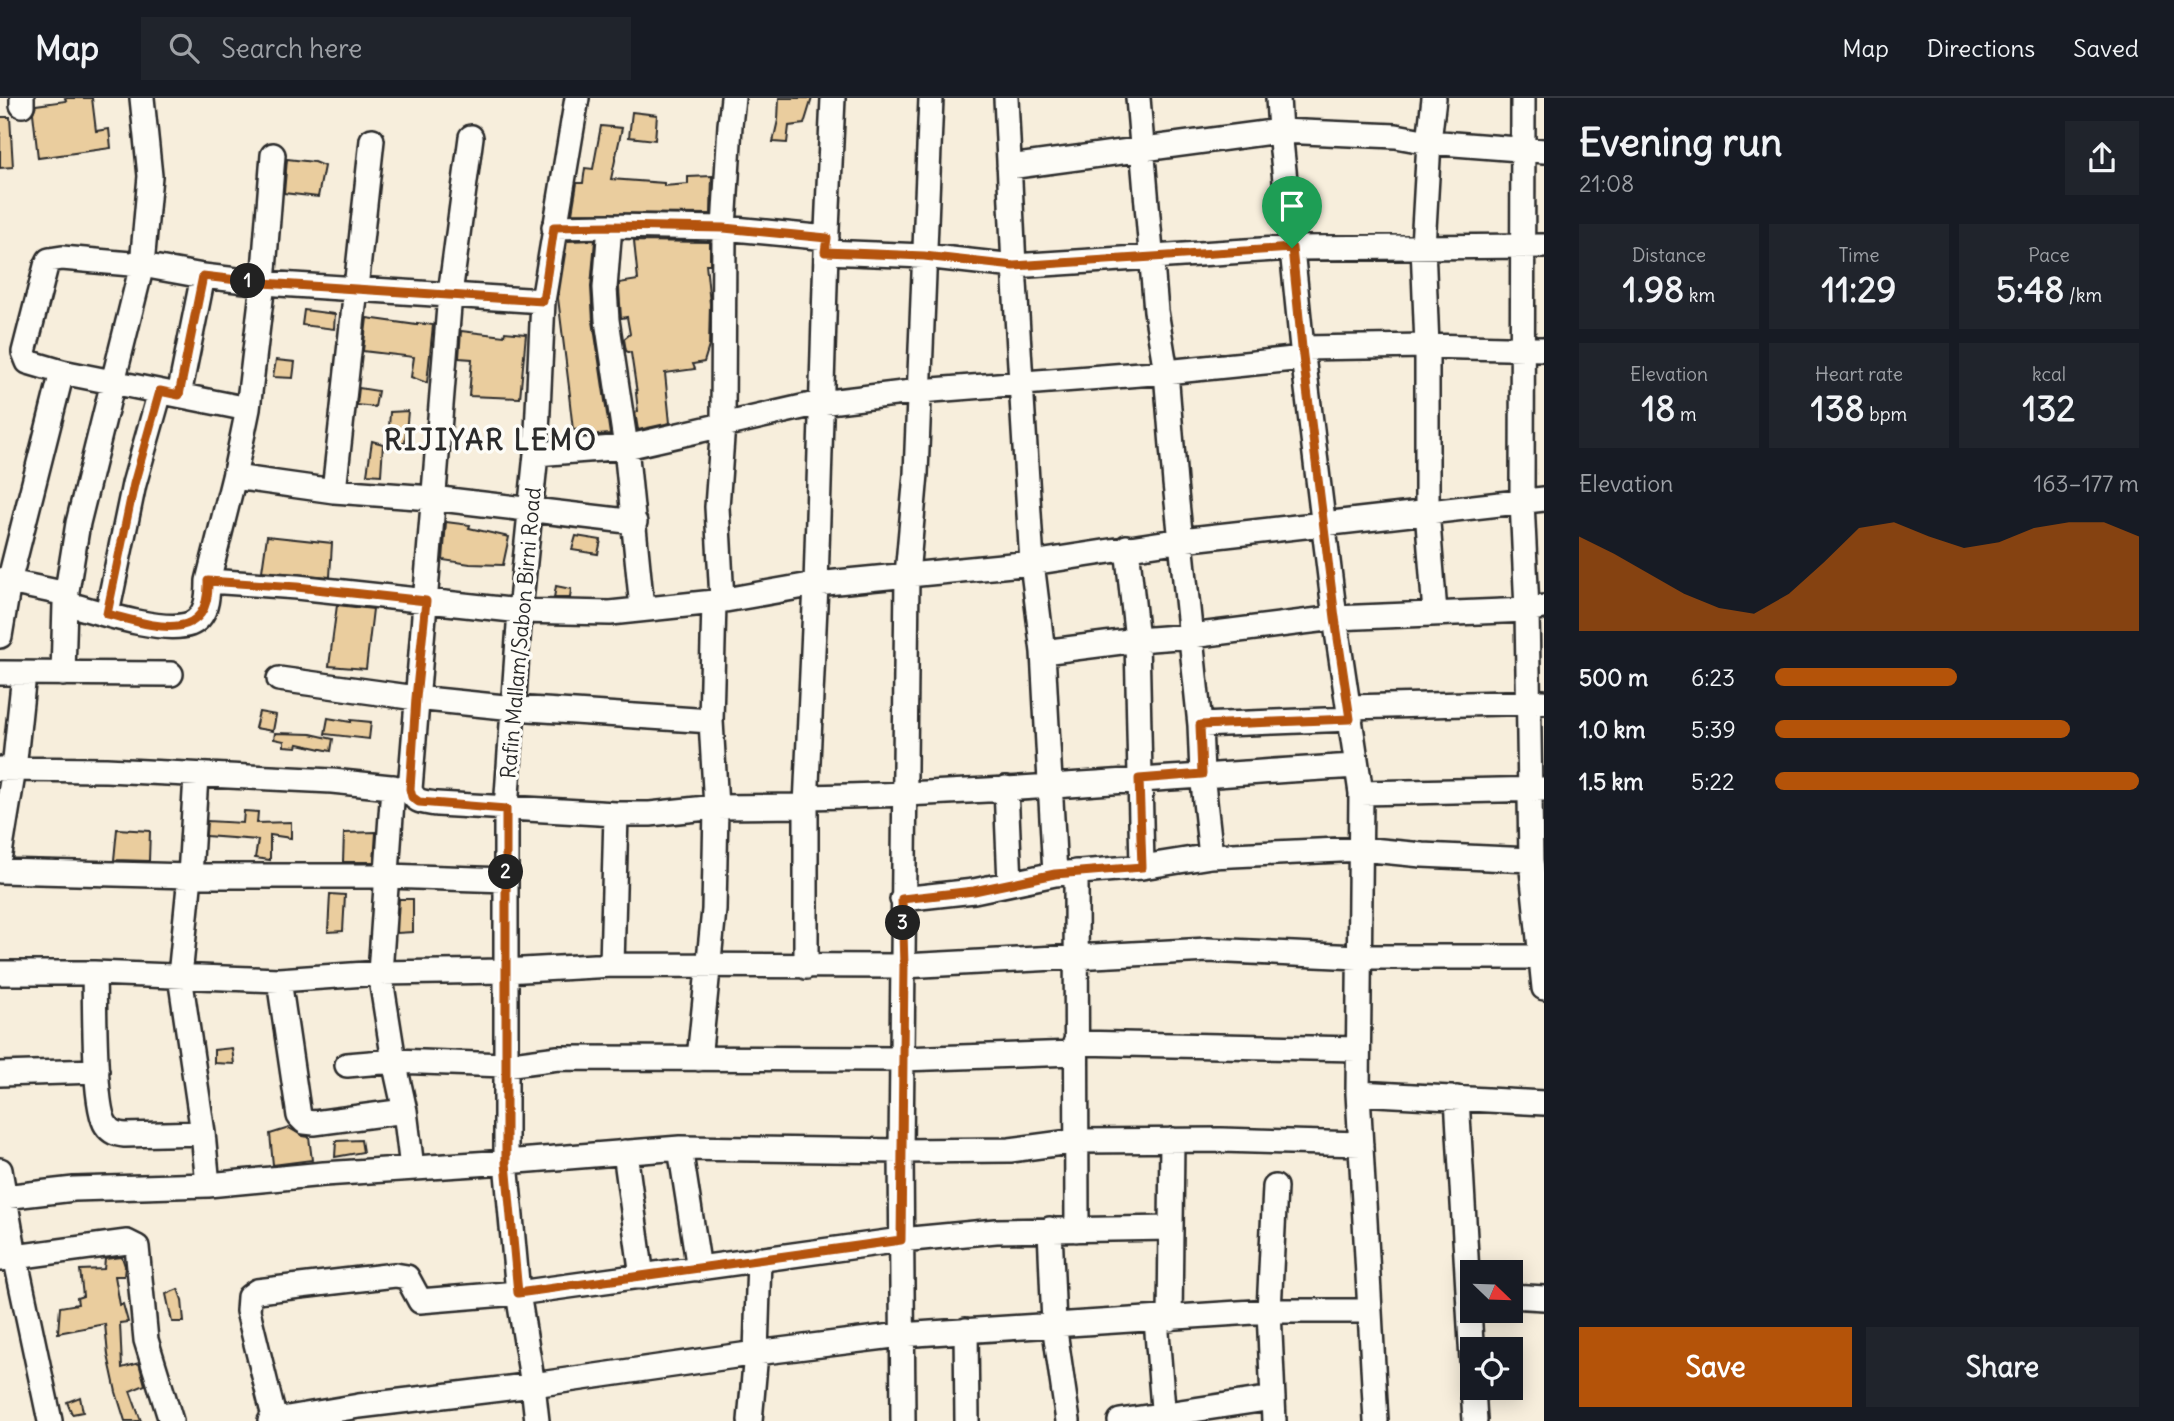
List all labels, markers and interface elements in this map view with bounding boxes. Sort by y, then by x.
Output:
search box [141,17,631,80]
text: Map [35,27,99,69]
icon: search [165,29,203,67]
text: Search here [221,32,362,65]
text: Map [1842,33,1889,63]
text: Directions [1927,33,2035,63]
text: Saved [2073,33,2139,63]
text: Evening run [1579,119,1782,166]
button: share [2065,121,2139,195]
text: 21:08 [1579,169,1634,198]
pin [1262,176,1322,248]
icon: arrive [1273,187,1311,225]
text: Distance [1632,243,1706,267]
text: Time [1838,243,1880,267]
text: Pace [2028,243,2070,267]
pin: 1 [230,264,266,298]
text: 1.98 [1623,267,1684,311]
text: 11:29 [1821,267,1897,311]
text: 5:48 [1996,267,2064,311]
text: 1 [244,268,251,292]
text: km [1684,283,1715,307]
text: /km [2064,283,2102,307]
text: Elevation [1630,362,1708,386]
text: Heart rate [1815,362,1903,386]
text: kcal [2032,362,2066,386]
text: 18 [1641,386,1675,430]
text: 138 [1811,386,1865,430]
text: 132 [2023,386,2075,430]
text: m [1675,402,1697,426]
text: bpm [1865,402,1907,426]
district label: RIJIYAR LEMO [384,422,598,458]
text: Elevation [1579,469,1673,498]
text: 163–177 m [2033,469,2139,498]
street label: Rafin Mallam/Sabon Birni Road [494,486,547,780]
text: 500 m [1579,663,1648,692]
text: 6:23 [1691,663,1735,692]
text: 1.0 km [1579,715,1645,744]
text: 5:39 [1691,715,1736,744]
text: 1.5 km [1579,767,1644,796]
text: 5:22 [1691,767,1735,796]
pin: 2 [489,854,524,890]
text: 2 [500,859,511,883]
pin: 3 [886,906,920,940]
text: 3 [897,910,908,934]
north arrow [1460,1260,1522,1323]
map controls [1460,1260,1523,1400]
button: Save [1579,1327,1852,1407]
button: Share [1866,1327,2139,1407]
button: locate [1460,1337,1523,1400]

